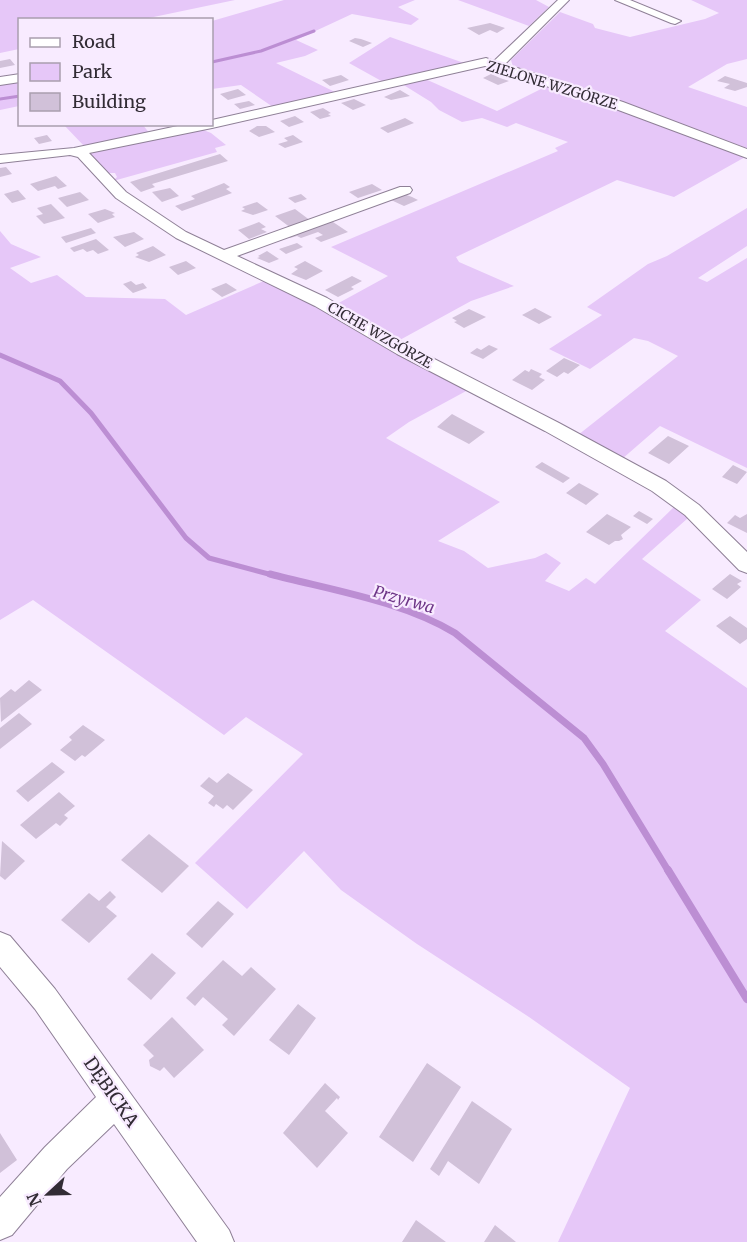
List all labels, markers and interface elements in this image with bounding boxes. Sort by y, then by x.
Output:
legend [18,18,213,126]
text: Road [72,30,116,53]
street label: ZIELONE WZGÓRZE [484,57,620,114]
text: Park [72,60,113,83]
text: Building [72,90,146,113]
street label: CICHE WZGÓRZE [325,298,436,372]
water label: Przyrwa [371,581,437,617]
street label: DĘBICKA [79,1052,144,1132]
north arrow [18,1164,78,1224]
text: N [22,1190,46,1209]

